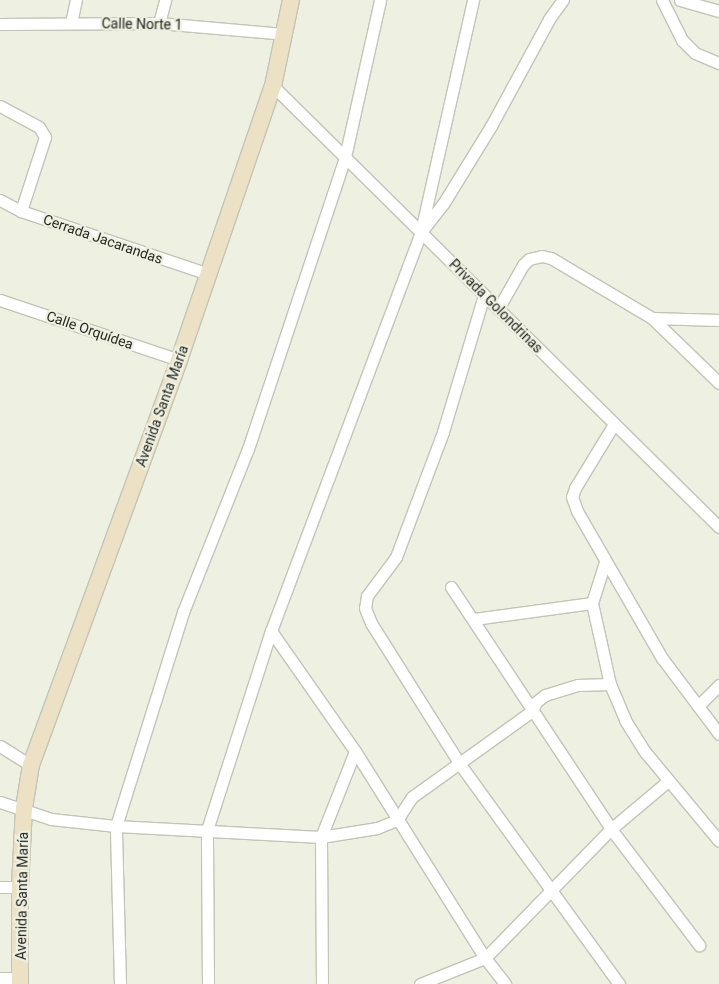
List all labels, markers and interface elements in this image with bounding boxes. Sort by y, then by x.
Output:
street label: Calle Norte 1 [101,15,183,33]
street label: Cerrada Jacarandas [41,211,165,267]
street label: Privada Golondrinas [446,256,546,356]
street label: Calle Orquídea [44,307,136,353]
street label: Avenida Santa María [132,343,192,469]
street label: Avenida Santa María [12,832,32,960]

